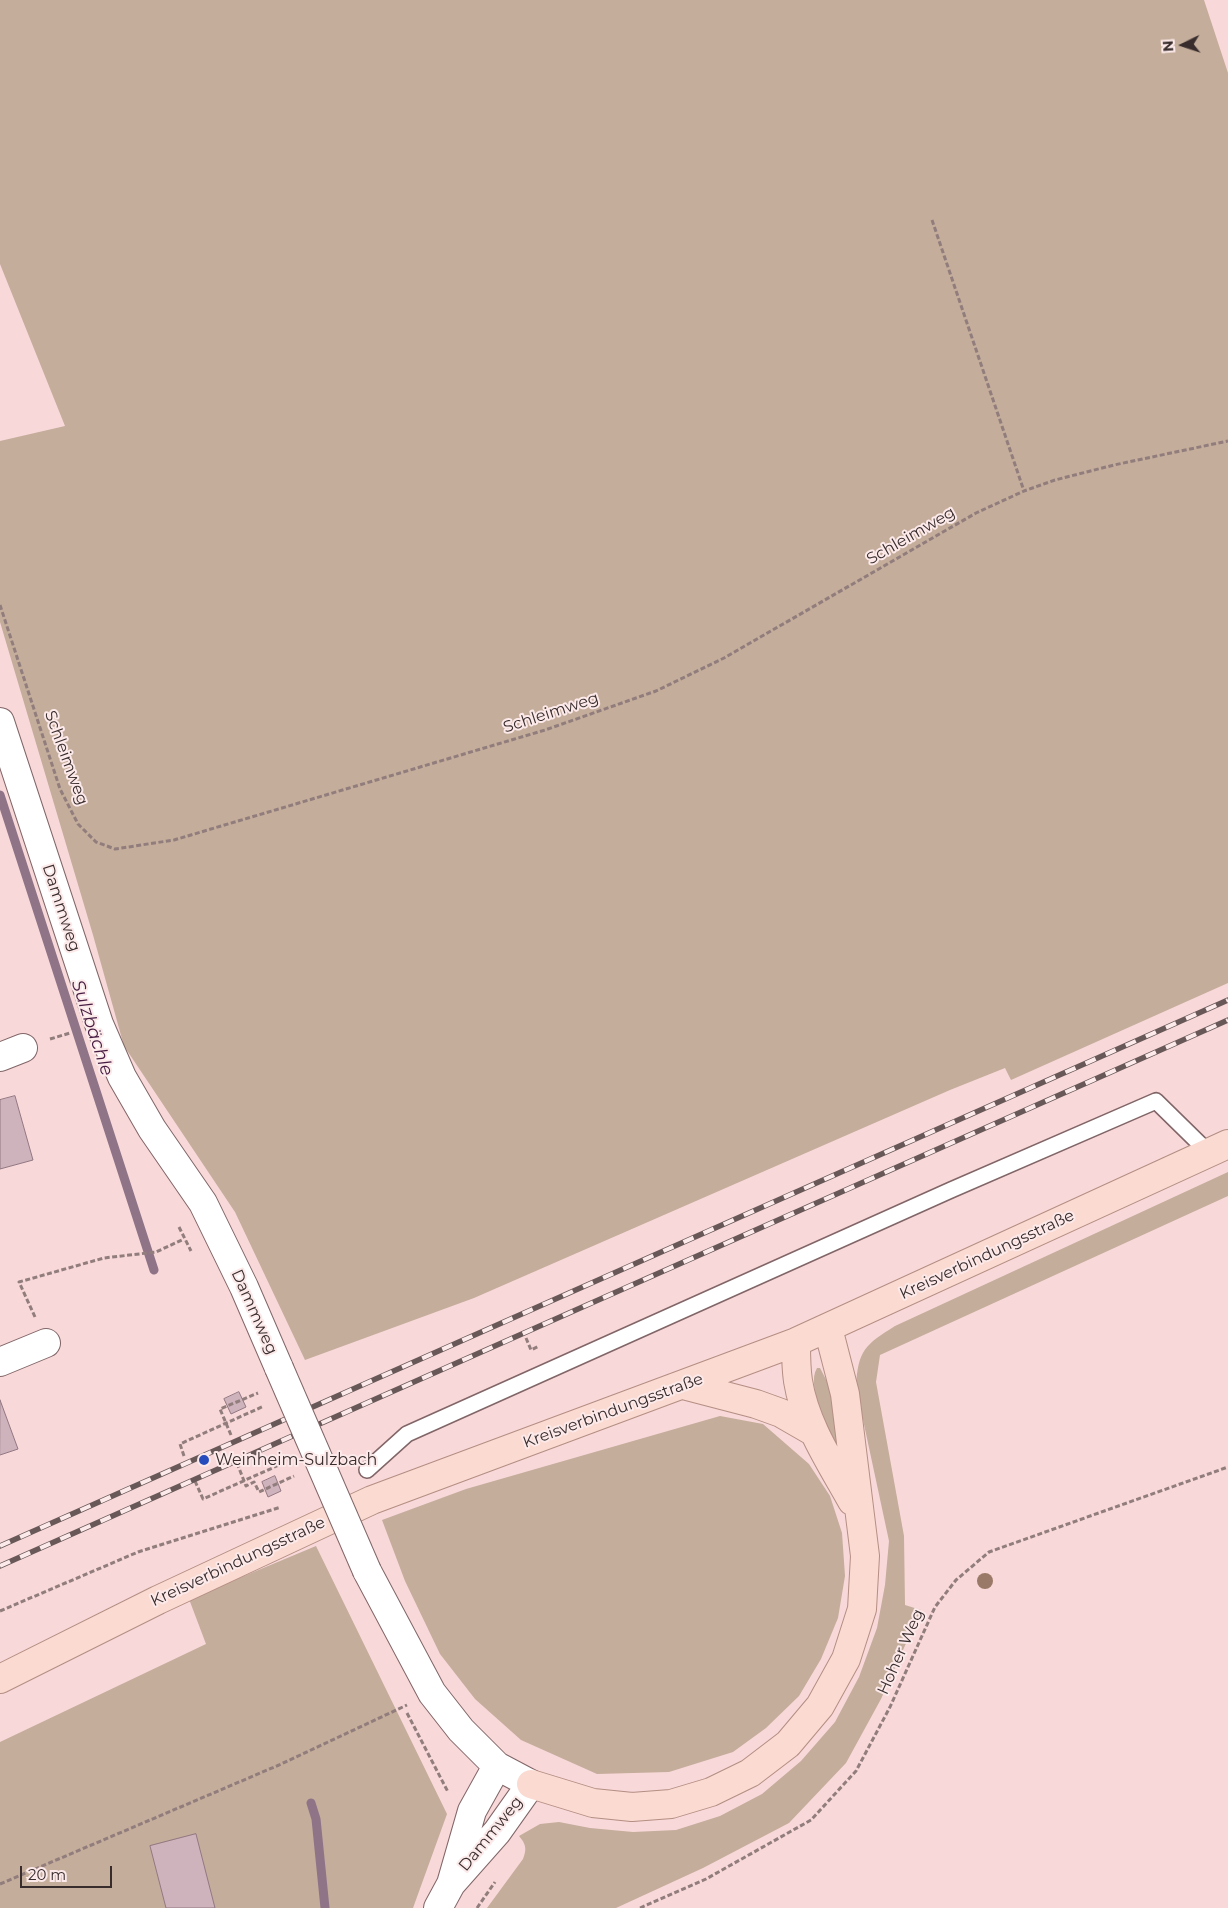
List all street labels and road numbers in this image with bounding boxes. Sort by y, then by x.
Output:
street label: Schleimweg [863,503,959,569]
street label: Schleimweg [501,689,601,737]
street label: Schleimweg [40,708,92,808]
street label: Dammweg [38,862,84,954]
street label: Kreisverbindungsstraße [897,1206,1077,1304]
street label: Dammweg [227,1267,281,1357]
street label: Kreisverbindungsstraße [520,1369,706,1453]
street label: Kreisverbindungsstraße [148,1513,328,1611]
street label: Hoher Weg [874,1606,928,1698]
street label: Dammweg [455,1793,527,1875]

